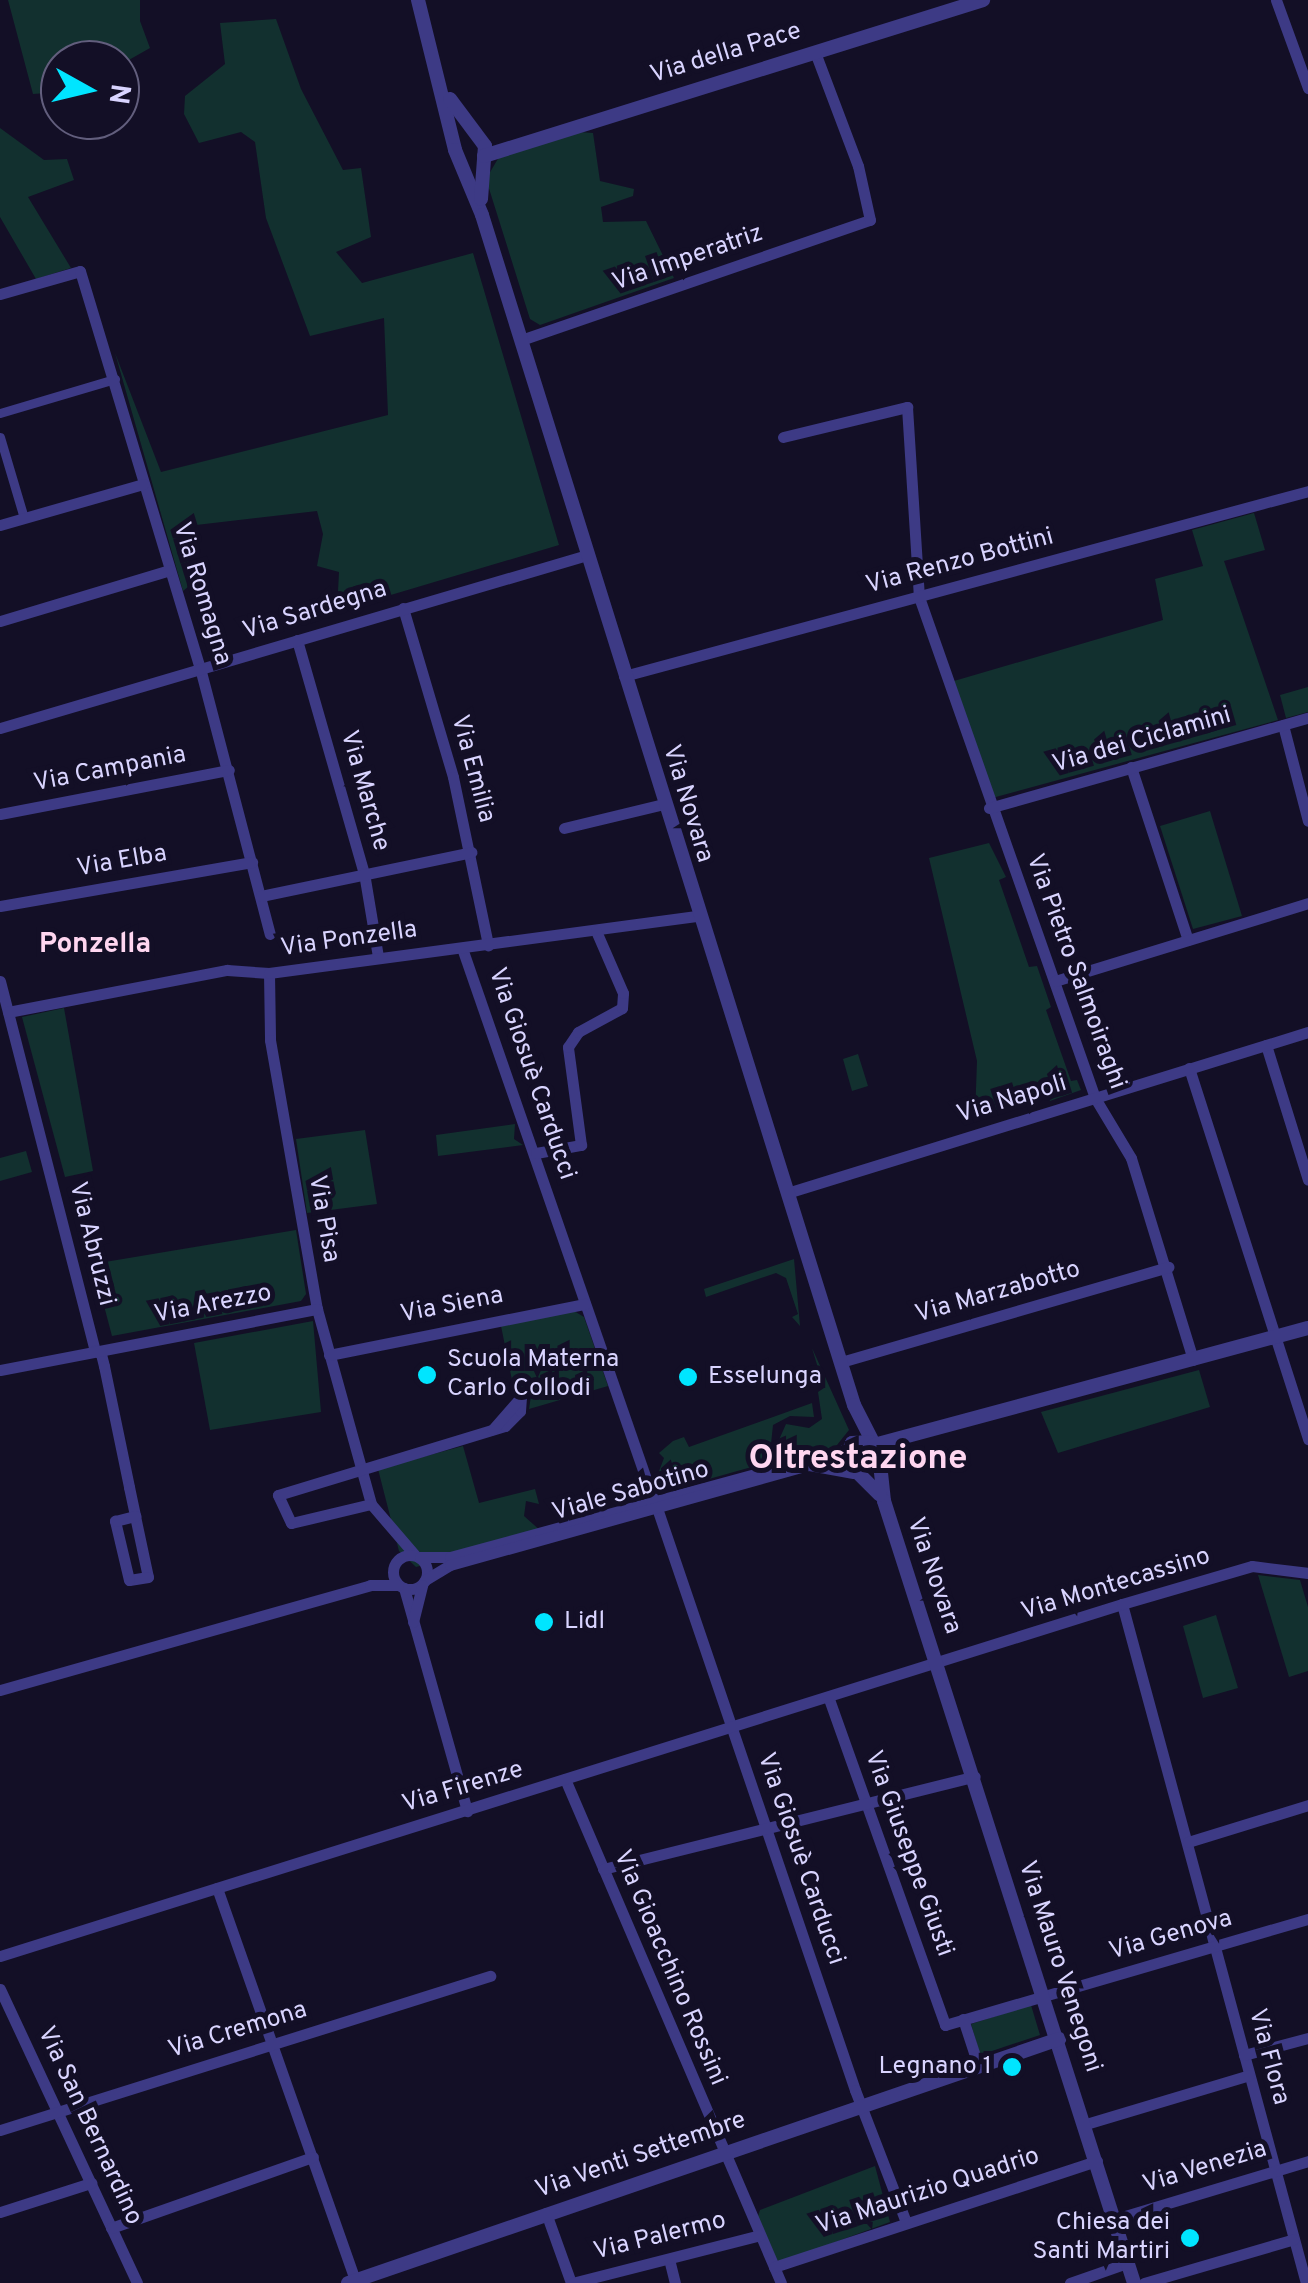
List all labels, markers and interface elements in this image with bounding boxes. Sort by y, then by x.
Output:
street label: Via della Pace [647,17,805,91]
north arrow [40,40,140,140]
text: N [99,81,137,106]
street label: Via Imperatriz [609,219,767,299]
street label: Via Romagna [165,519,237,669]
street label: Via Renzo Bottini [863,523,1057,601]
street label: Via Sardegna [239,575,391,647]
street label: Via dei Ciclamini [1049,701,1235,781]
street label: Via Emilia [443,712,501,826]
street label: Via Marche [332,727,396,855]
street label: Via Campania [31,741,189,799]
street label: Via Novara [655,742,719,866]
street label: Via Elba [75,839,169,885]
street label: Via Pietro Salmoiraghi [1018,850,1132,1094]
street label: Via Ponzella [279,916,419,964]
district label: Ponzella [39,928,151,962]
street label: Via Giosuè Carducci [481,964,581,1184]
street label: Via Napoli [953,1069,1071,1131]
street label: Via Pisa [301,1173,345,1265]
street label: Via Abruzzi [61,1178,121,1310]
street label: Via Marzabotto [912,1255,1084,1331]
street label: Via Arezzo [151,1279,275,1331]
street label: Via Siena [398,1281,506,1331]
place label: Scuola Materna Carlo Collodi [447,1346,619,1405]
place label: Esselunga [708,1362,822,1392]
marker: Scuola Materna Carlo Collodi [416,1364,438,1386]
marker: Esselunga [677,1366,699,1388]
district label: Oltrestazione [748,1438,968,1480]
street label: Viale Sabotino [549,1455,713,1529]
street label: Via Novara [899,1514,967,1638]
street label: Via Montecassino [1018,1542,1214,1628]
place label: Lidl [564,1607,605,1637]
marker: Lidl [533,1611,555,1633]
street label: Via Giuseppe Giusti [857,1747,959,1961]
street label: Via Giosuè Carducci [750,1749,850,1969]
street label: Via Firenze [399,1755,527,1821]
street label: Via Gioacchino Rossini [606,1846,732,2090]
street label: Via Mauro Venegoni [1011,1857,1107,2077]
street label: Via Genova [1106,1904,1236,1968]
street label: Via Cremona [165,1996,311,2066]
street label: Via Flora [1241,2006,1295,2108]
street label: Via San Bernardino [30,2022,148,2230]
place label: Legnano 1 [879,2052,992,2082]
marker: Legnano 1 [1001,2056,1023,2078]
street label: Via Venti Settembre [531,2106,751,2206]
street label: Via Venezia [1139,2135,1271,2201]
street label: Via Maurizio Quadrio [812,2142,1044,2242]
street label: Via Palermo [591,2206,729,2268]
place label: Chiesa dei Santi Martiri [1033,2209,1170,2268]
marker: Chiesa dei Santi Martiri [1179,2227,1201,2249]

